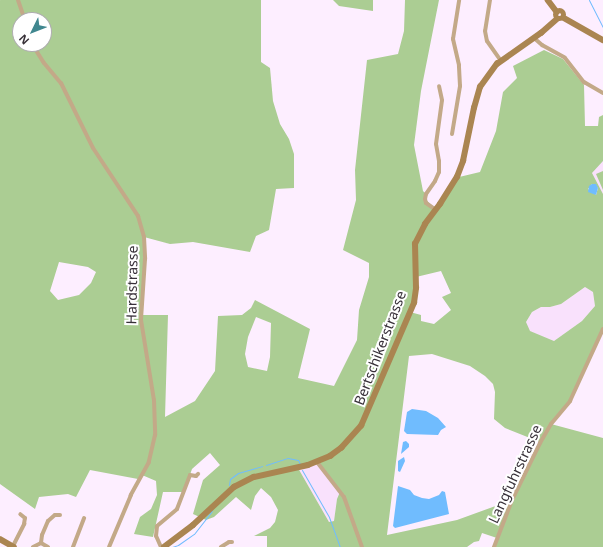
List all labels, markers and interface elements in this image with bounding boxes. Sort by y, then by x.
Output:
north arrow [12,12,52,52]
text: N [15,31,32,48]
street label: Hardstrasse [123,245,141,325]
street label: Bertschikerstrasse [350,288,410,408]
street label: Langfuhrstrasse [485,422,545,526]

